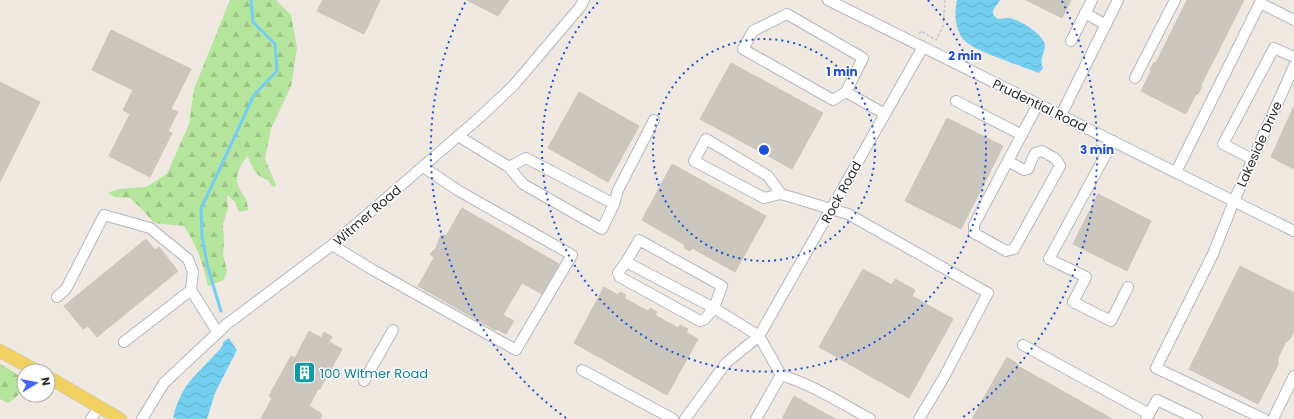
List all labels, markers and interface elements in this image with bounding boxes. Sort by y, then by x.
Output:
text: 2 min [948,47,982,64]
text: 1 min [826,63,858,80]
street label: Prudential Road [989,74,1090,137]
street label: Lakeside Drive [1232,98,1287,190]
text: 3 min [1080,141,1114,158]
centre of rings [757,143,771,157]
street label: Rock Road [817,158,866,227]
street label: Witmer Road [329,181,405,250]
building icon: 100 Witmer Road [292,360,318,386]
north arrow [16,363,56,403]
place label: 100 Witmer Road [320,364,428,383]
text: N [37,376,54,387]

